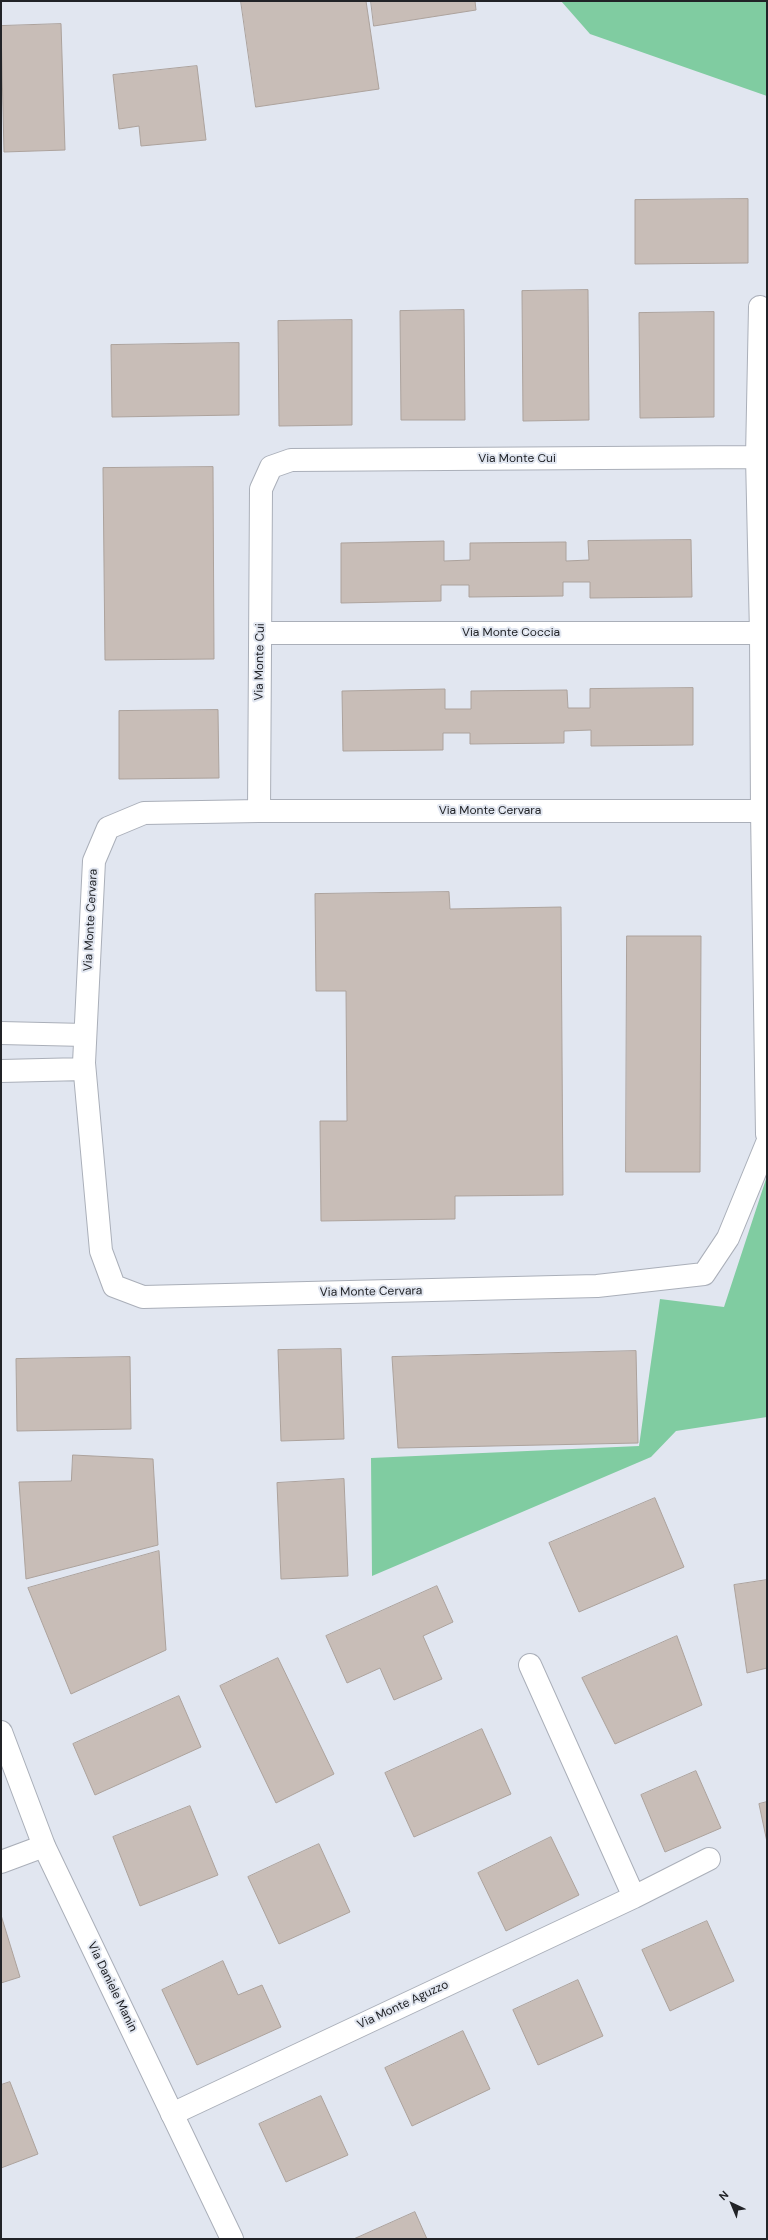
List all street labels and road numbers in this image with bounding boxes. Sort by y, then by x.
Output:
street label: Via Monte Cui [478,452,556,466]
street label: Via Monte Cui [252,623,268,701]
street label: Via Monte Coccia [462,626,560,640]
street label: Via Monte Cervara [439,804,541,818]
street label: Via Monte Cervara [81,868,101,972]
street label: Via Monte Cervara [320,1284,422,1300]
street label: Via Daniele Manin [84,1940,140,2034]
street label: Via Monte Aguzzo [355,1978,451,2032]

